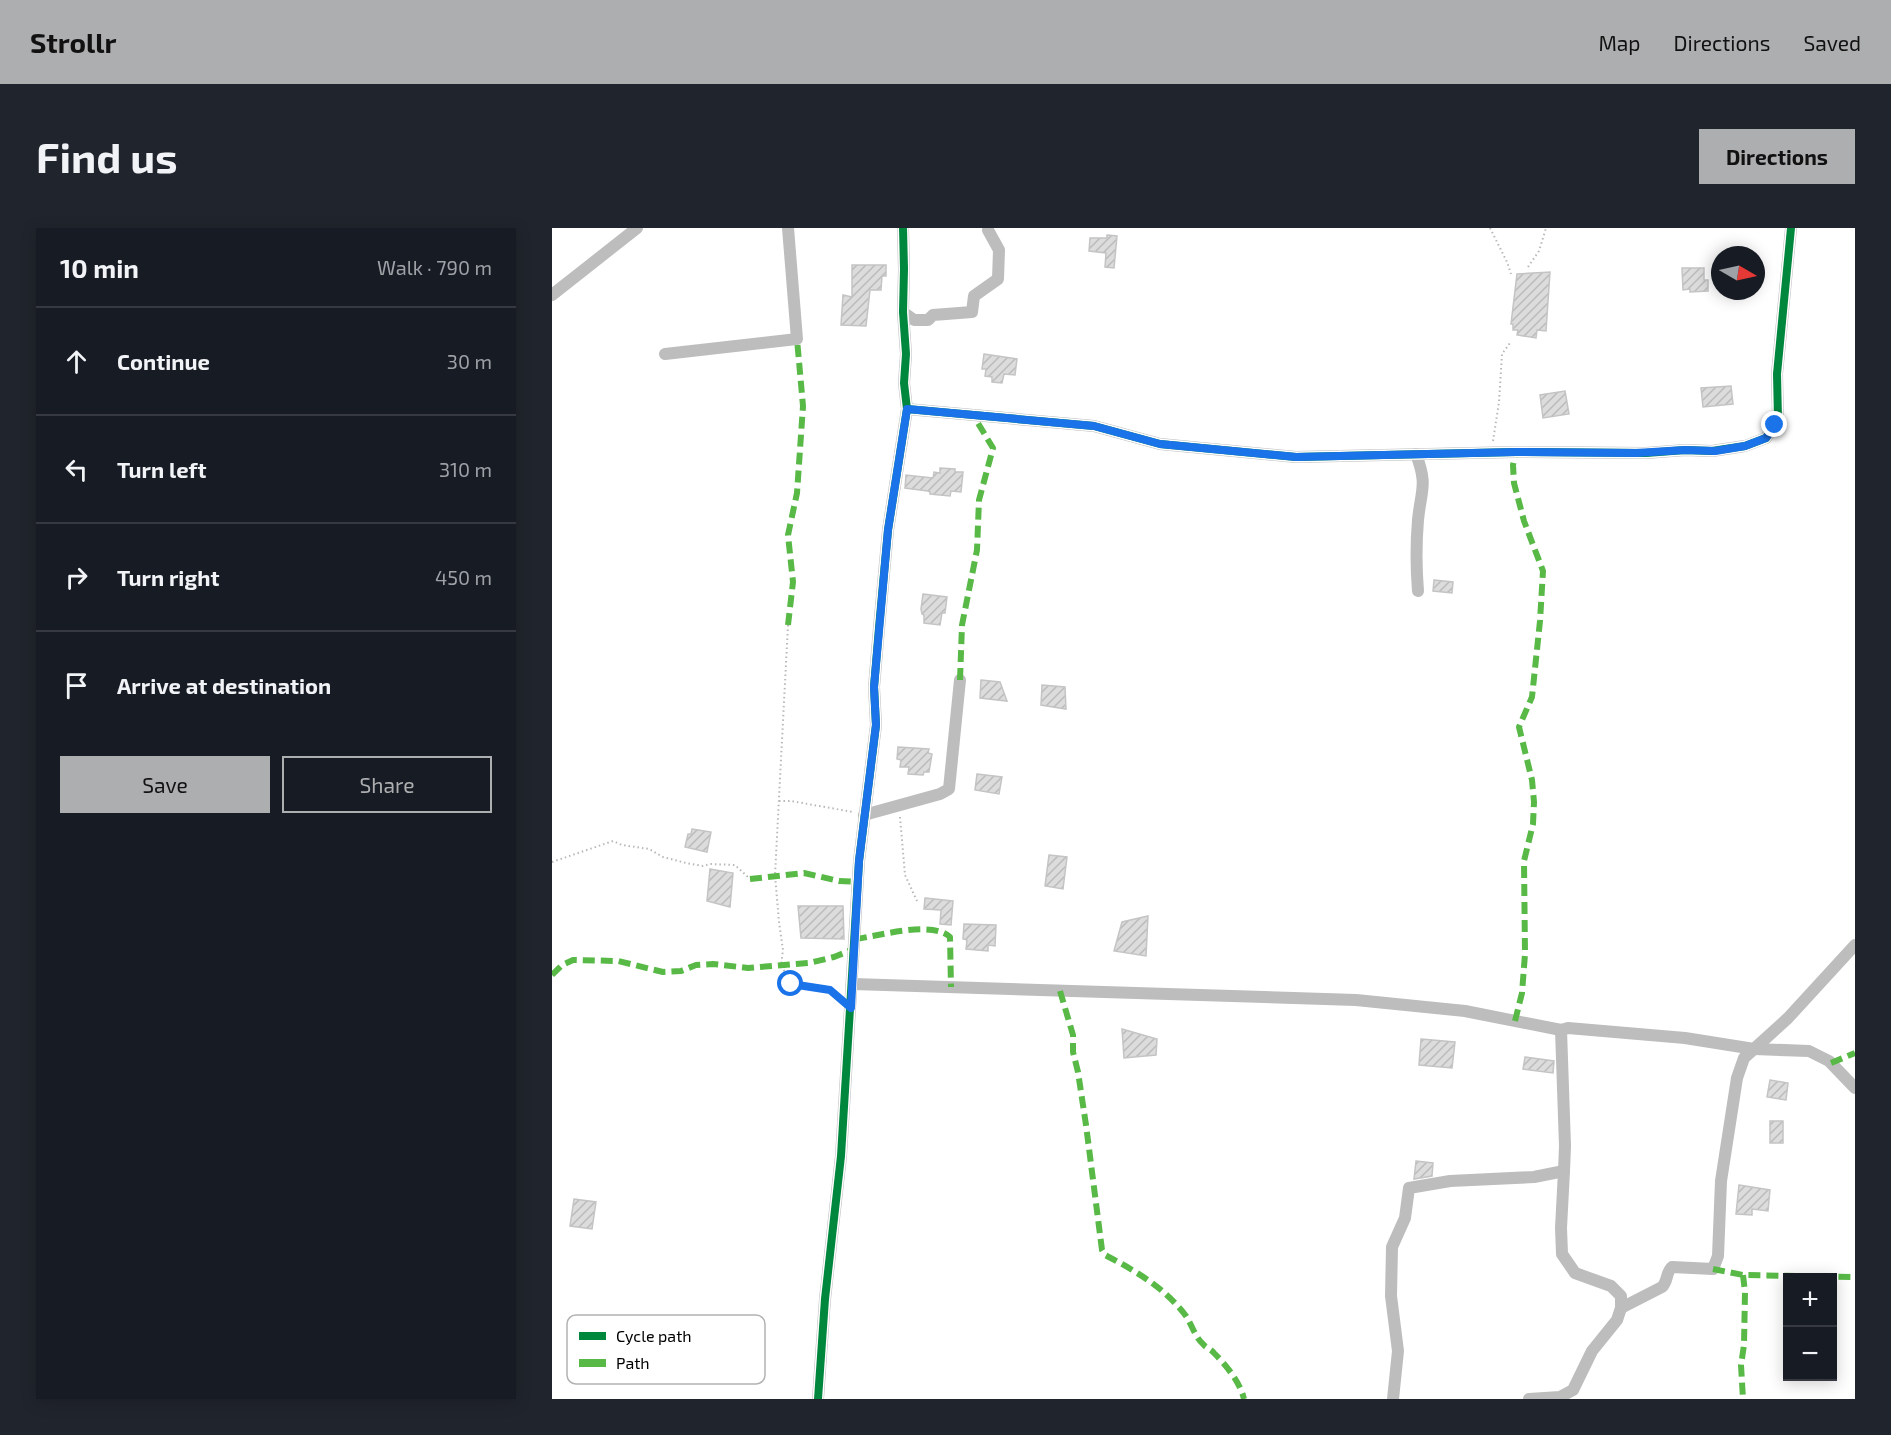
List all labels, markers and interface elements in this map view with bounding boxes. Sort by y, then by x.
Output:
text: Strollr [30,25,116,59]
text: Map [1598,30,1641,55]
text: Directions [1674,30,1770,55]
text: Saved [1803,30,1861,55]
button: Directions [1699,129,1855,184]
text: Find us [36,131,178,181]
north arrow [1711,246,1765,300]
text: 10 min [60,252,139,283]
text: Walk · 790 m [377,255,492,279]
icon: ahead [60,345,93,378]
text: Continue [117,348,210,374]
text: 30 m [447,349,492,373]
route end [1761,411,1787,437]
icon: left [60,453,93,486]
text: Turn left [117,456,206,482]
text: 310 m [439,457,492,481]
icon: right [60,561,93,594]
text: Turn right [117,564,219,590]
text: 450 m [435,565,492,589]
icon: arrive [60,669,93,702]
text: Arrive at destination [117,672,331,698]
button: Save [60,756,270,813]
button: Share [282,756,492,813]
route start [777,970,803,996]
map controls [1783,1273,1837,1381]
button: + [1783,1273,1837,1327]
legend [567,1315,765,1384]
text: Cycle path [616,1326,692,1345]
button: − [1783,1327,1837,1381]
text: Path [616,1353,650,1372]

